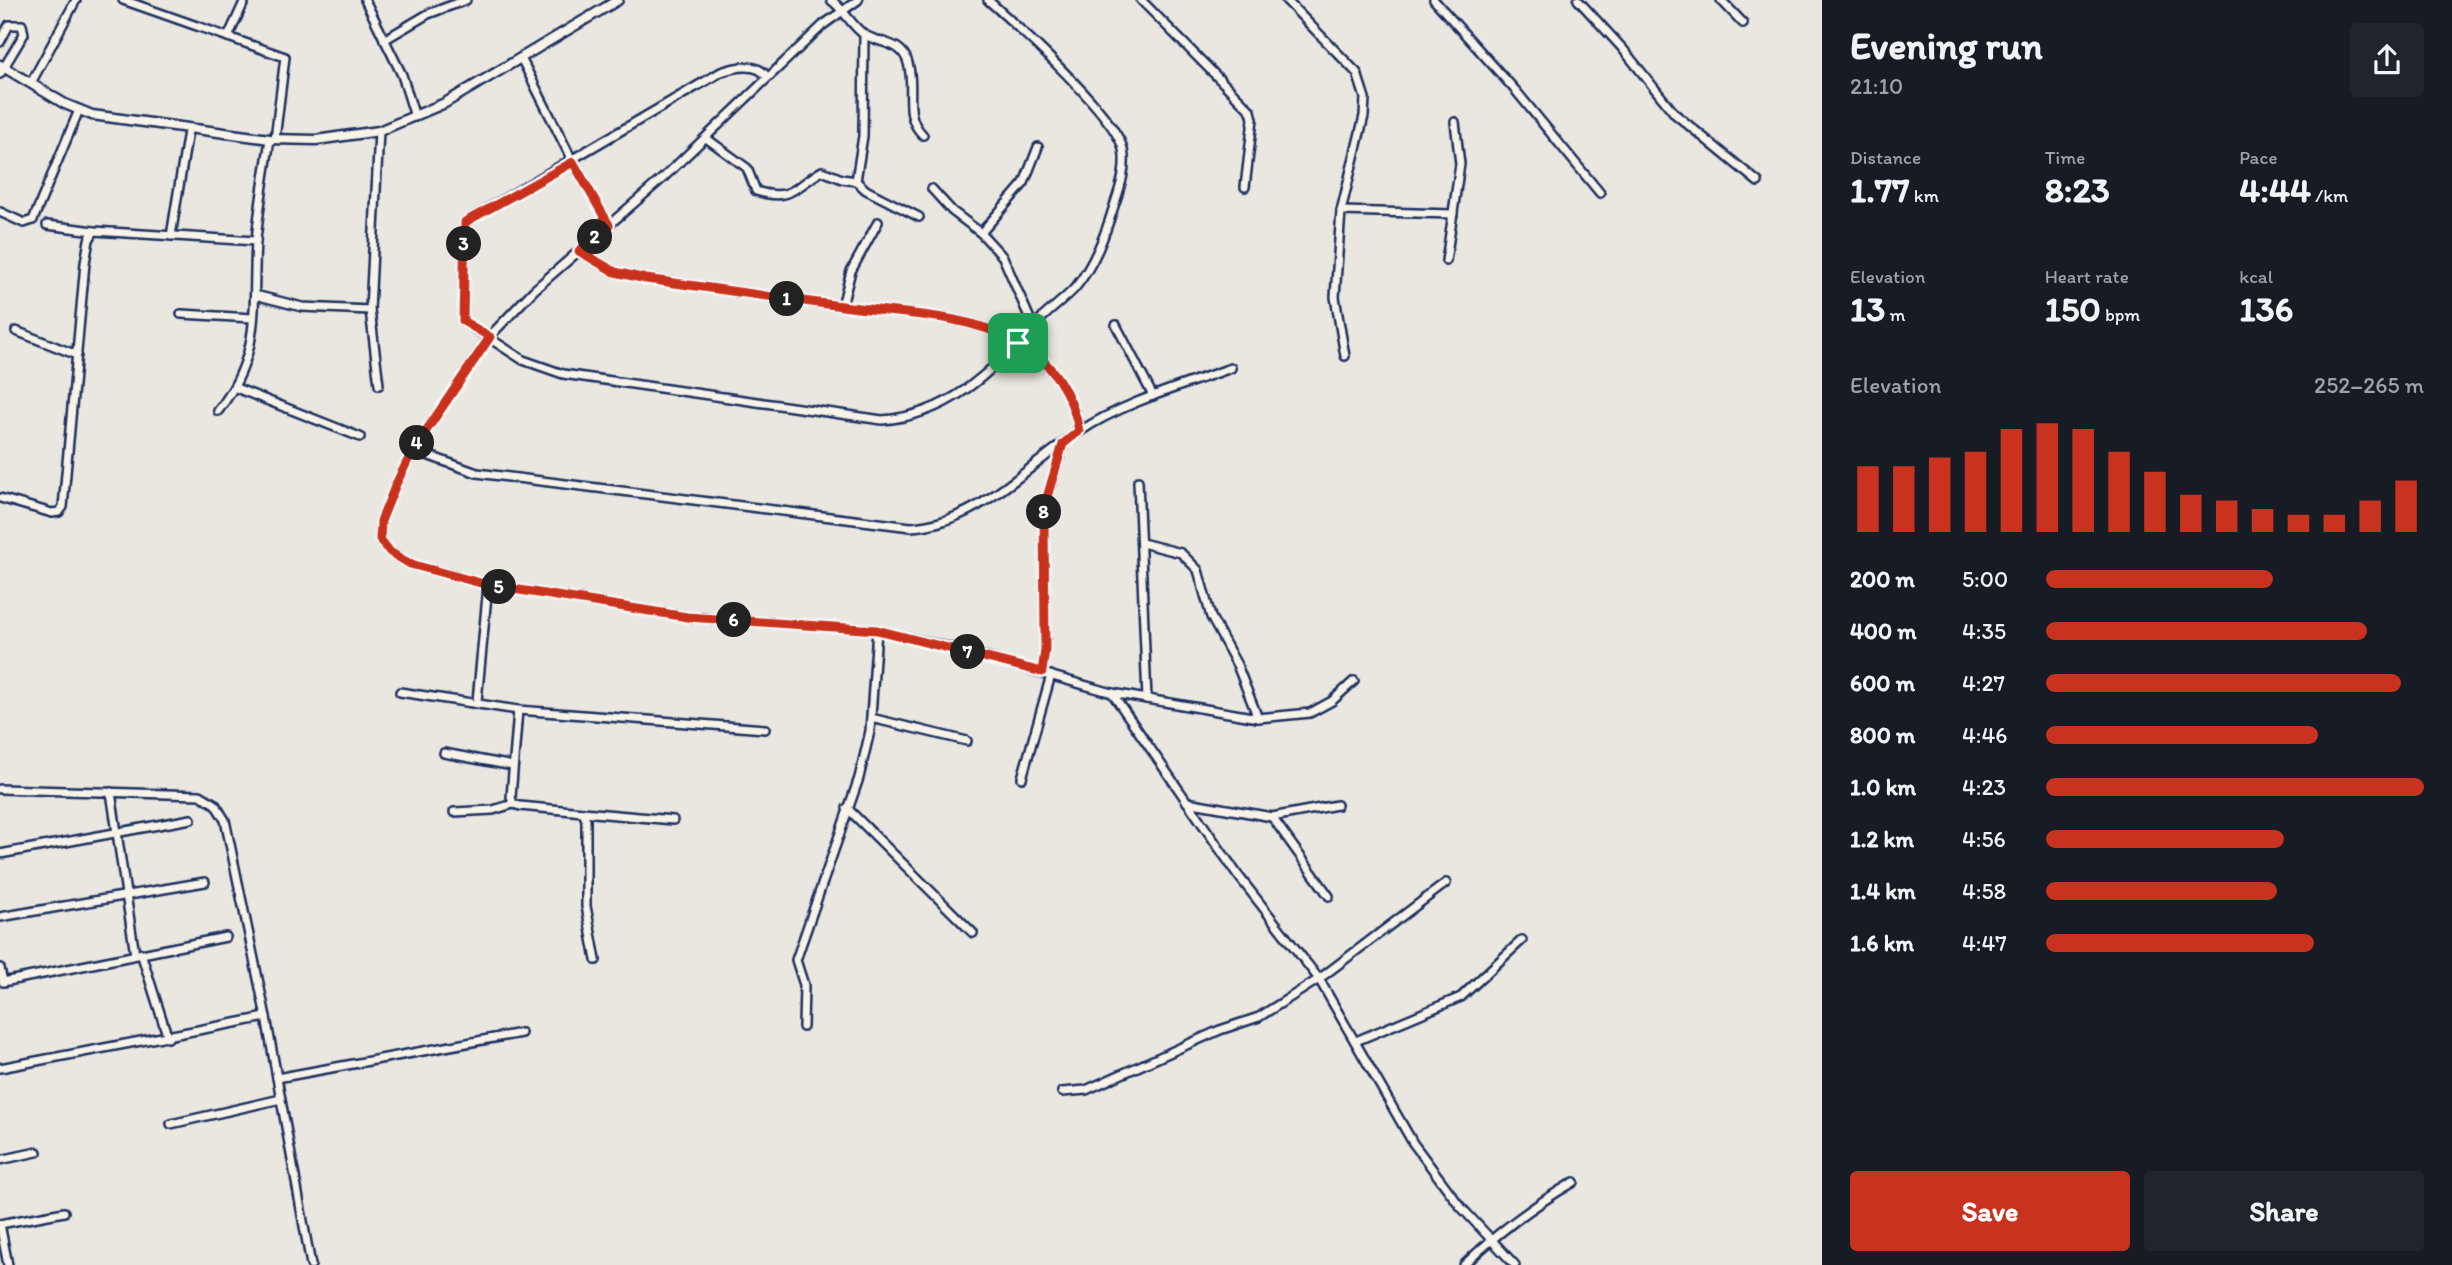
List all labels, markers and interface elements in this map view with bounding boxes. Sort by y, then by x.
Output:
text: Evening run [1850,23,2043,69]
button: share [2350,23,2424,97]
text: 21:10 [1850,72,1903,100]
text: Distance [1850,146,1921,169]
text: Time [2045,146,2085,169]
text: Pace [2239,146,2277,169]
text: 1.77 [1850,169,1910,211]
text: 8:23 [2045,169,2110,211]
text: 4:44 [2239,169,2311,211]
text: km [1910,184,1939,207]
text: /km [2311,184,2348,207]
pin: 2 [578,219,612,254]
text: 2 [590,225,600,248]
pin: 3 [447,226,482,262]
text: 3 [458,232,469,255]
text: Elevation [1850,265,1926,288]
text: Heart rate [2045,265,2129,288]
text: kcal [2239,265,2273,288]
pin: 1 [770,282,804,316]
text: 1 [782,287,791,310]
text: 13 [1850,288,1885,330]
text: 150 [2045,288,2101,330]
text: 136 [2239,288,2293,330]
text: m [1885,303,1906,326]
text: bpm [2101,303,2140,326]
pin [988,313,1048,373]
icon: arrive [999,324,1037,362]
text: Elevation [1850,371,1941,399]
text: 252–265 m [2314,371,2424,399]
pin: 4 [400,426,434,460]
text: 4 [411,431,422,454]
pin: 8 [1026,494,1062,530]
text: 8 [1038,500,1049,523]
text: 200 m [1850,565,1915,593]
text: 5:00 [1962,565,2008,593]
pin: 5 [482,570,516,604]
text: 5 [494,575,503,598]
pin: 6 [716,602,752,638]
text: 6 [728,608,739,631]
text: 400 m [1850,617,1917,645]
text: 4:35 [1962,617,2006,645]
pin: 7 [950,634,986,670]
text: 7 [963,640,972,663]
text: 600 m [1850,669,1915,697]
text: 4:27 [1962,669,2005,697]
text: 800 m [1850,721,1915,749]
text: 4:46 [1962,721,2007,749]
text: 1.0 km [1850,773,1916,801]
text: 4:23 [1962,773,2006,801]
text: 1.2 km [1850,825,1914,853]
text: 4:56 [1962,825,2006,853]
text: 1.4 km [1850,877,1916,905]
text: 4:58 [1962,877,2006,905]
text: 1.6 km [1850,929,1914,957]
text: 4:47 [1962,929,2007,957]
button: Save [1850,1171,2130,1251]
button: Share [2144,1171,2424,1251]

